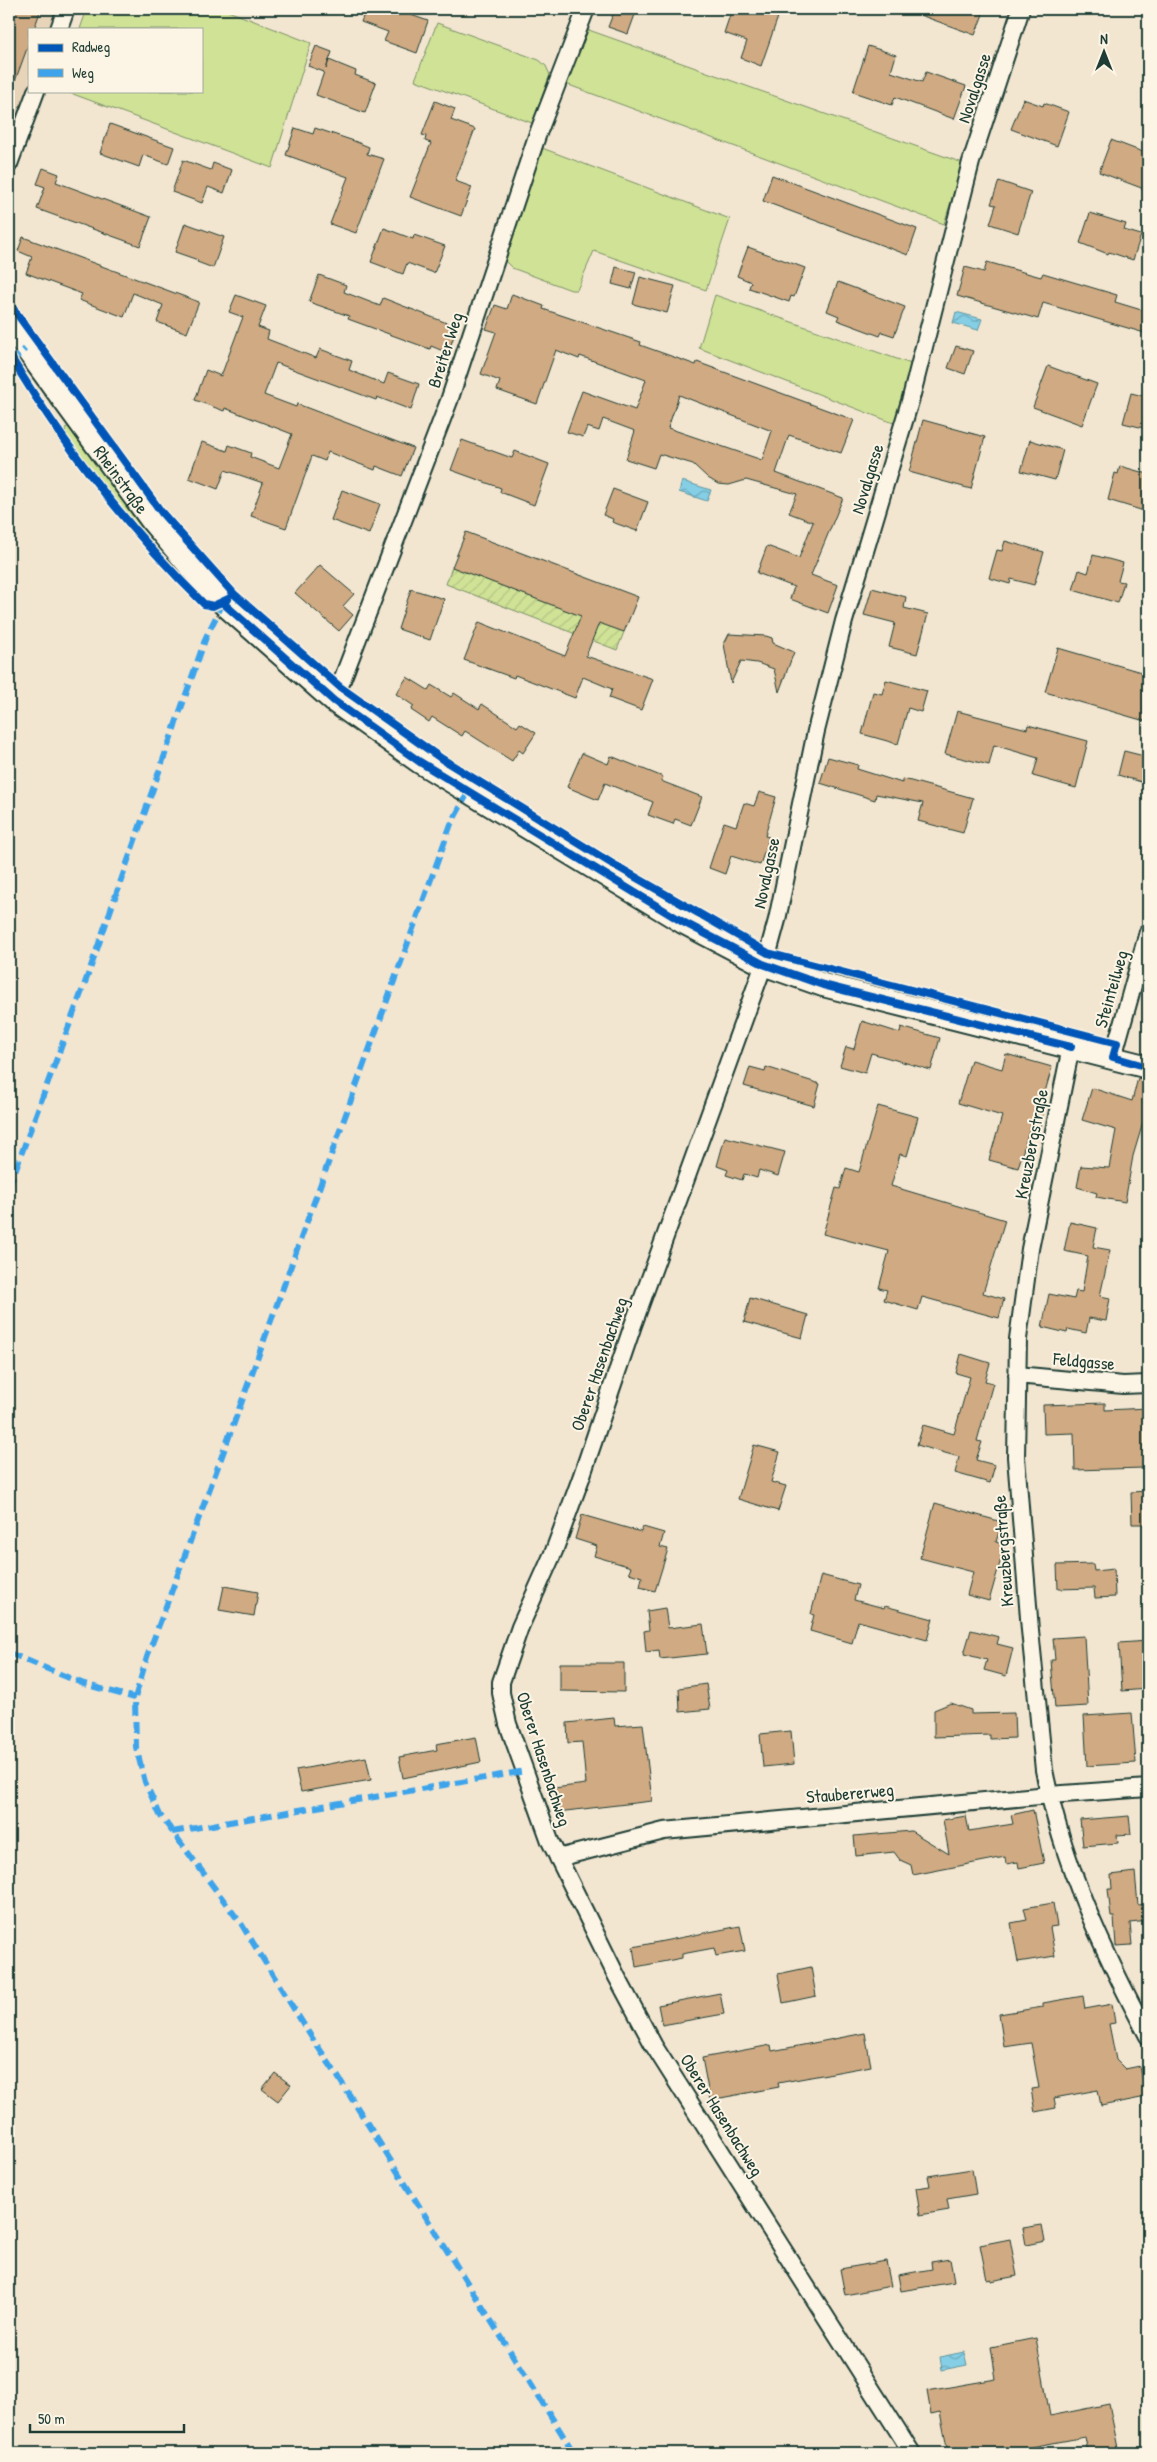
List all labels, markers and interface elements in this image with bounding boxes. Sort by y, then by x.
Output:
legend [28,28,202,92]
north arrow [1080,28,1130,78]
text: N [1100,29,1108,48]
text: Radweg [72,36,110,57]
street label: Novalgasse [951,50,997,126]
text: Weg [72,62,94,83]
street label: Breiter Weg [421,309,469,391]
street label: Rheinstraße [88,440,155,518]
street label: Novalgasse [845,441,889,517]
street label: Novalgasse [746,835,786,911]
street label: Steinteilweg [1088,947,1134,1031]
street label: Kreuzbergstraße [1008,1087,1054,1201]
street label: Oberer Hasenbachweg [564,1294,634,1434]
street label: Feldgasse [1051,1346,1116,1376]
street label: Kreuzbergstraße [987,1494,1019,1608]
street label: Oberer Hasenbachweg [510,1689,578,1829]
street label: Staubererweg [805,1777,895,1809]
street label: Oberer Hasenbachweg [674,2049,770,2181]
scale bar [30,2402,184,2434]
text: 50 m [38,2408,65,2429]

